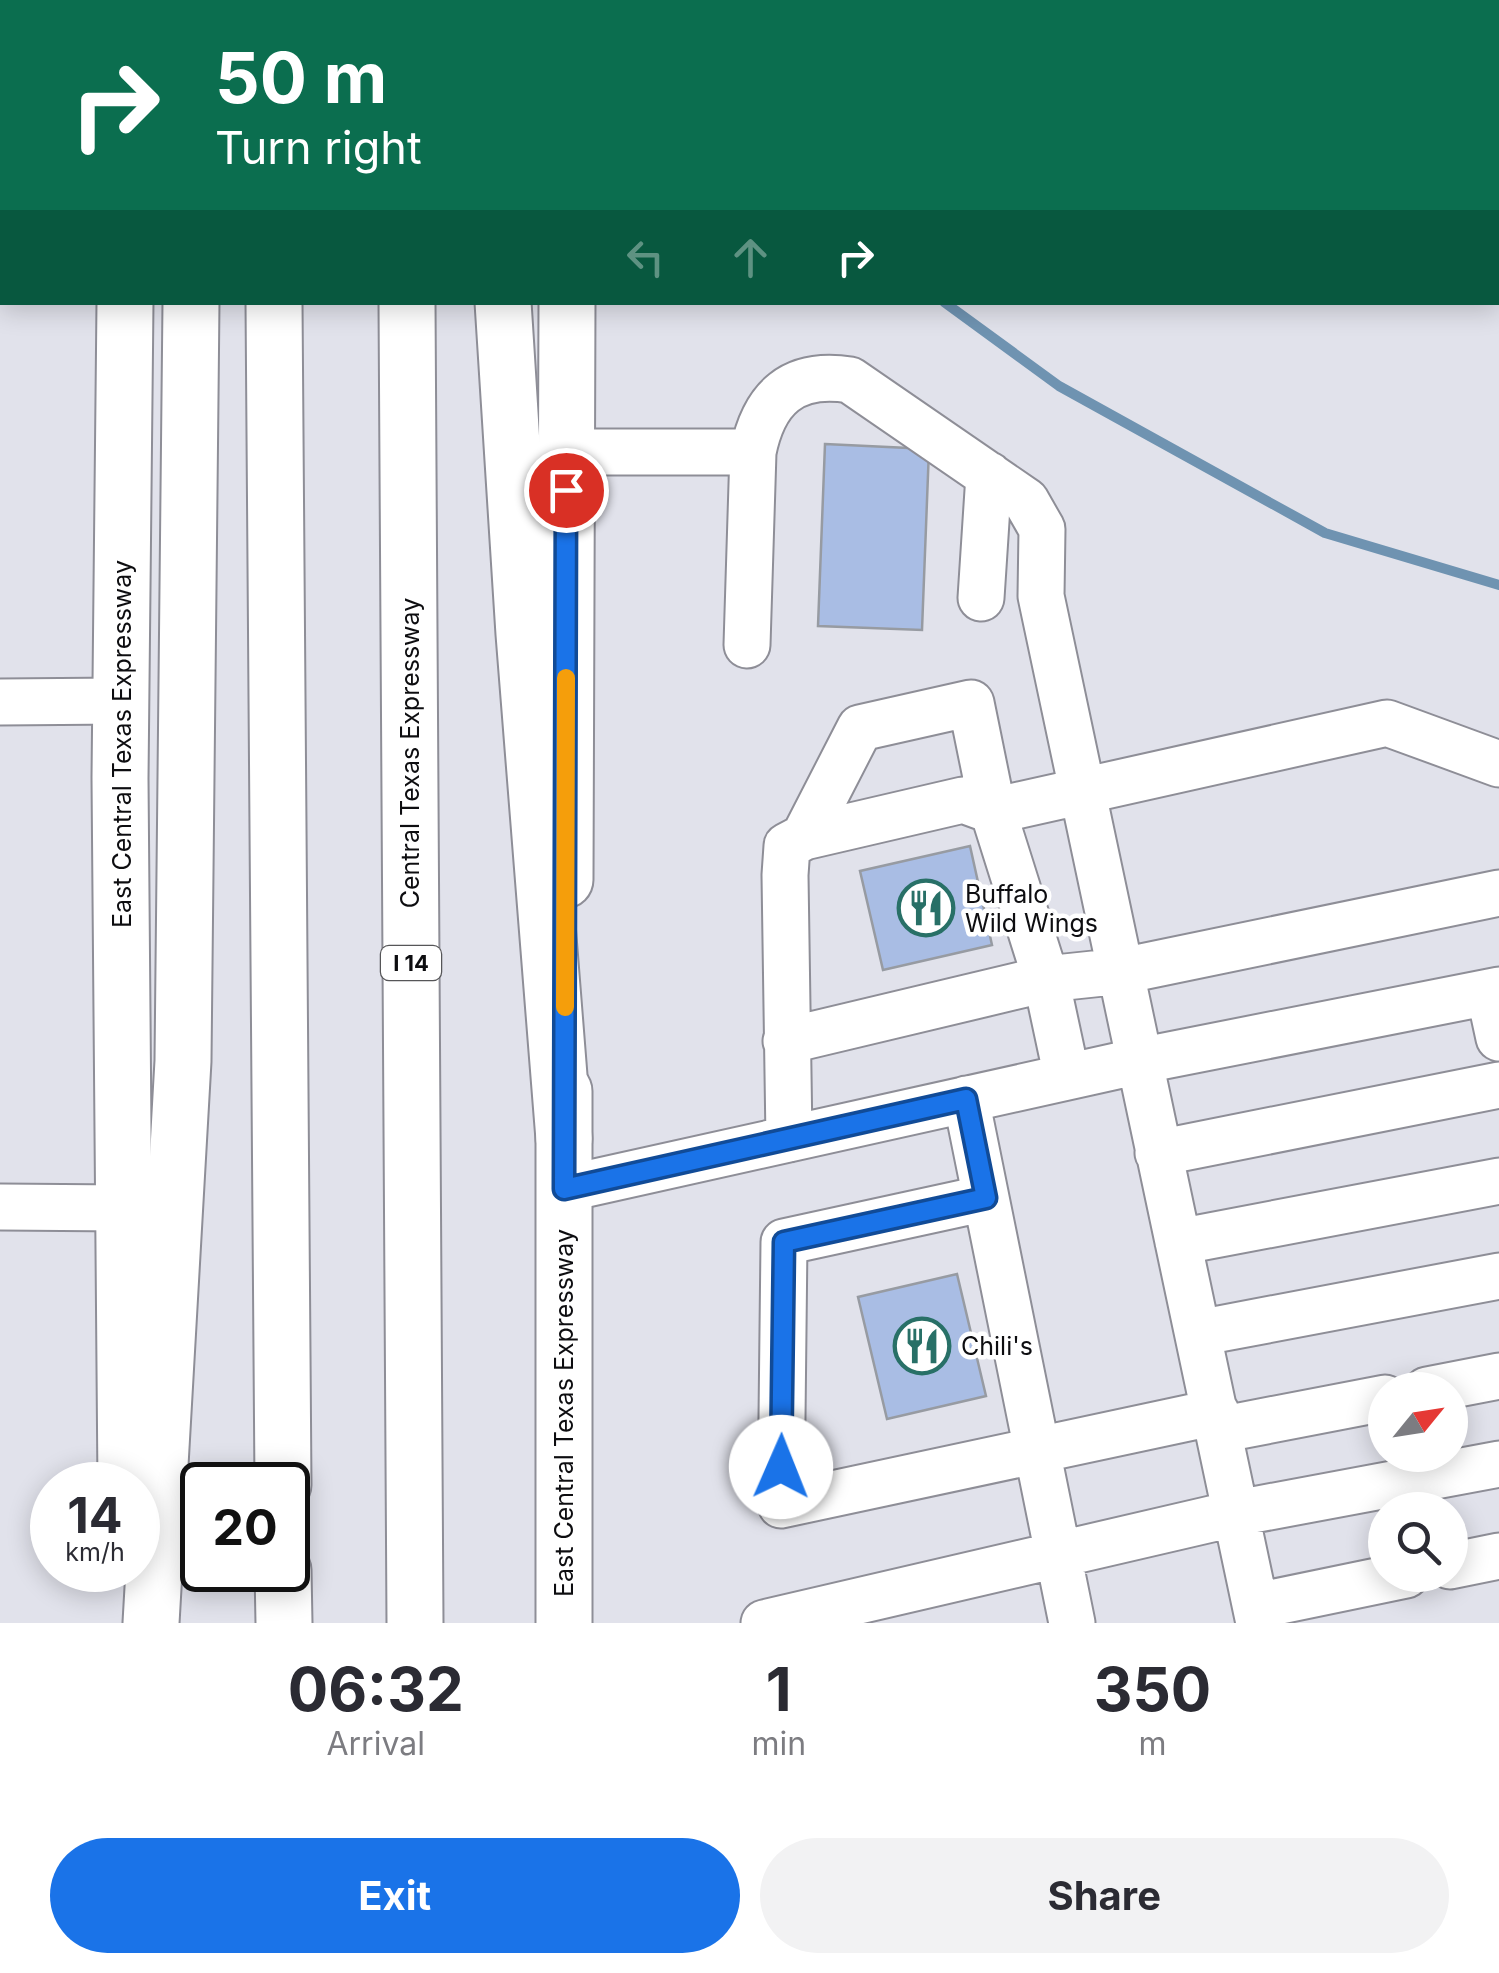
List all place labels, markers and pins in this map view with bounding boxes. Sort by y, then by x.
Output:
pin [524,448,609,533]
restaurant icon: Buffalo Wild Wings [896,878,956,938]
place label: Buffalo Wild Wings [965,879,1098,938]
restaurant icon: Chili's [892,1316,952,1376]
place label: Chili's [961,1331,1033,1361]

